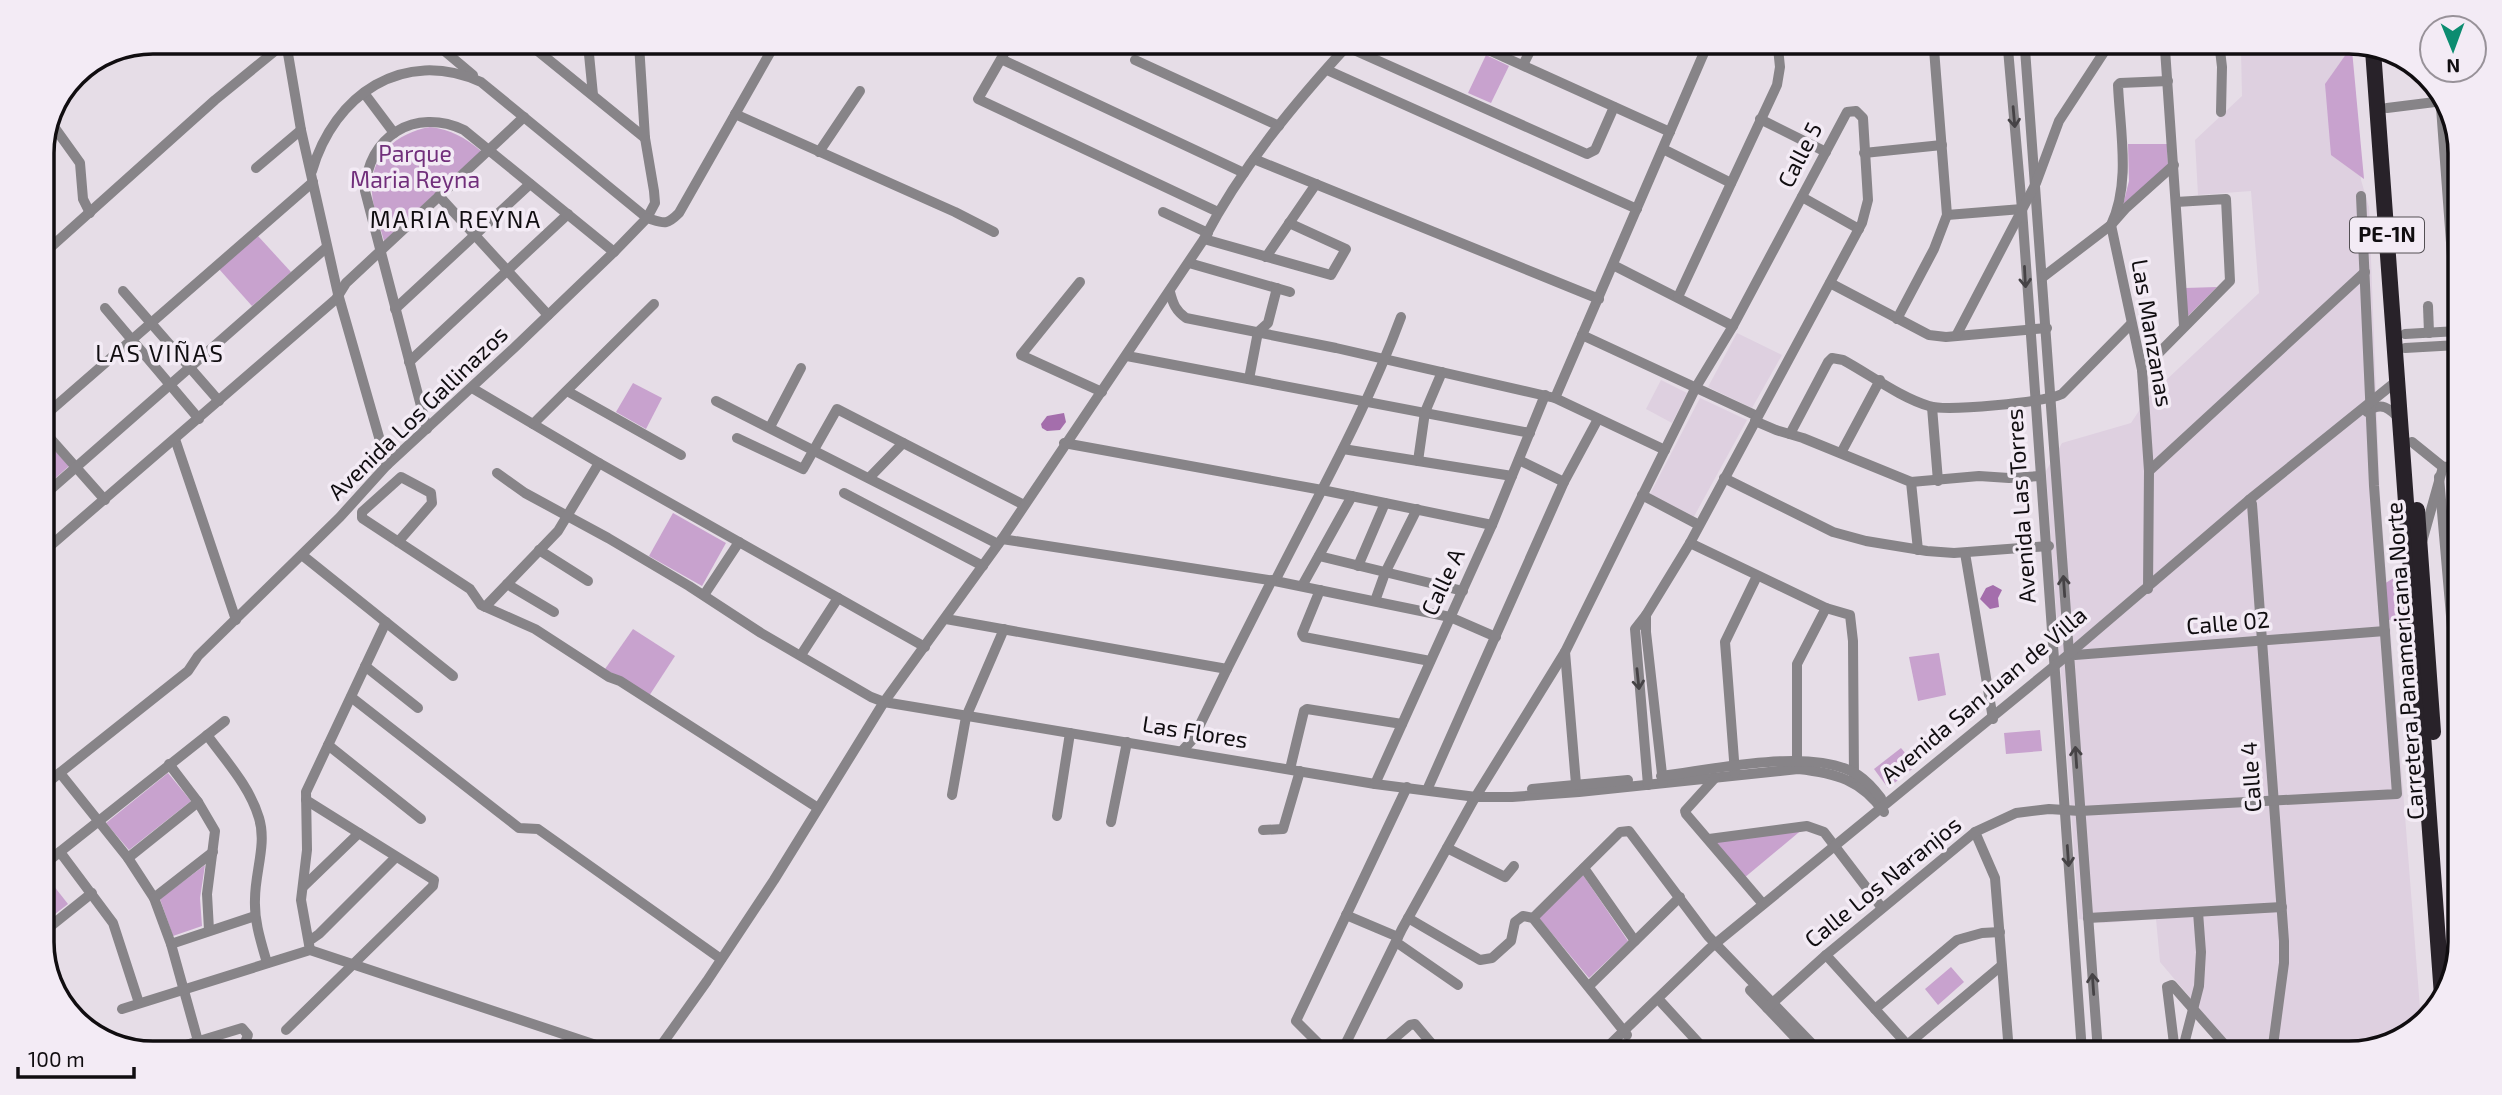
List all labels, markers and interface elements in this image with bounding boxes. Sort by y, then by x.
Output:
north arrow [2418,14,2488,84]
text: N [2446,55,2460,78]
one-way arrow [2008,105,2021,128]
street label: Calle 5 [1771,117,1827,192]
park label: Parque Maria Reyna [350,139,480,193]
district label: MARIA REYNA [370,204,542,233]
road number: PE-1N [2350,218,2424,252]
street label: Las Manzanas [2126,257,2180,409]
one-way arrow [2019,265,2032,288]
street label: Avenida Los Gallinazos [322,319,513,505]
district label: LAS VIÑAS [95,338,225,367]
street label: Avenida Las Torres [1999,408,2041,604]
street label: Carretera Panamericana Norte [2379,501,2429,821]
street label: Calle A [1414,543,1470,620]
one-way arrow [2057,575,2070,597]
street label: Avenida San Juan de Villa [1875,600,2092,789]
street label: Calle 02 [2185,604,2271,640]
one-way arrow [1632,667,1645,690]
street label: Las Flores [1140,709,1250,753]
street label: Calle 4 [2234,741,2266,813]
one-way arrow [2069,746,2082,769]
street label: Calle Los Naranjos [1799,810,1966,953]
one-way arrow [2062,845,2075,867]
one-way arrow [2086,973,2099,996]
scale bar [18,1036,133,1080]
text: 100 m [28,1046,85,1071]

